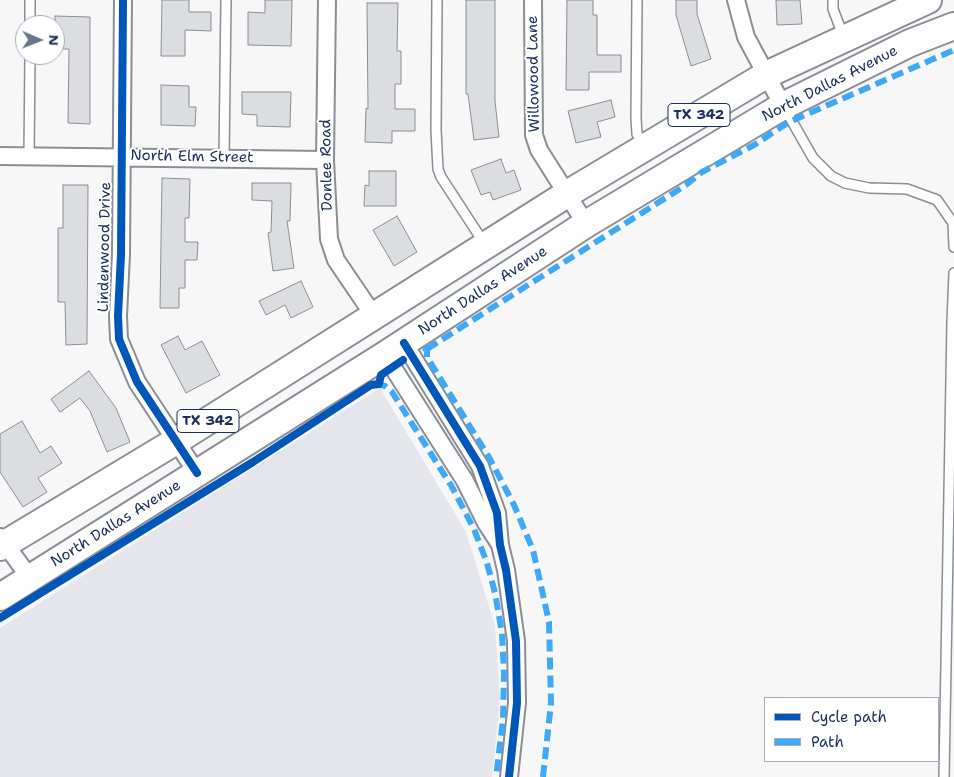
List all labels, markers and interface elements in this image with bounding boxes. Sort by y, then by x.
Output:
north arrow [15,15,65,65]
street label: Willowood Lane [524,15,544,133]
text: N [45,35,63,46]
street label: North Dallas Avenue [759,42,901,126]
road number: TX 342 [668,104,730,126]
street label: Donlee Road [317,119,337,211]
street label: North Elm Street [130,147,254,167]
street label: Lindenwood Drive [95,182,115,312]
street label: North Dallas Avenue [415,243,551,339]
road number: TX 342 [177,410,239,432]
street label: North Dallas Avenue [48,477,184,571]
legend [764,697,939,762]
text: Cycle path [811,707,887,727]
text: Path [811,732,844,752]

